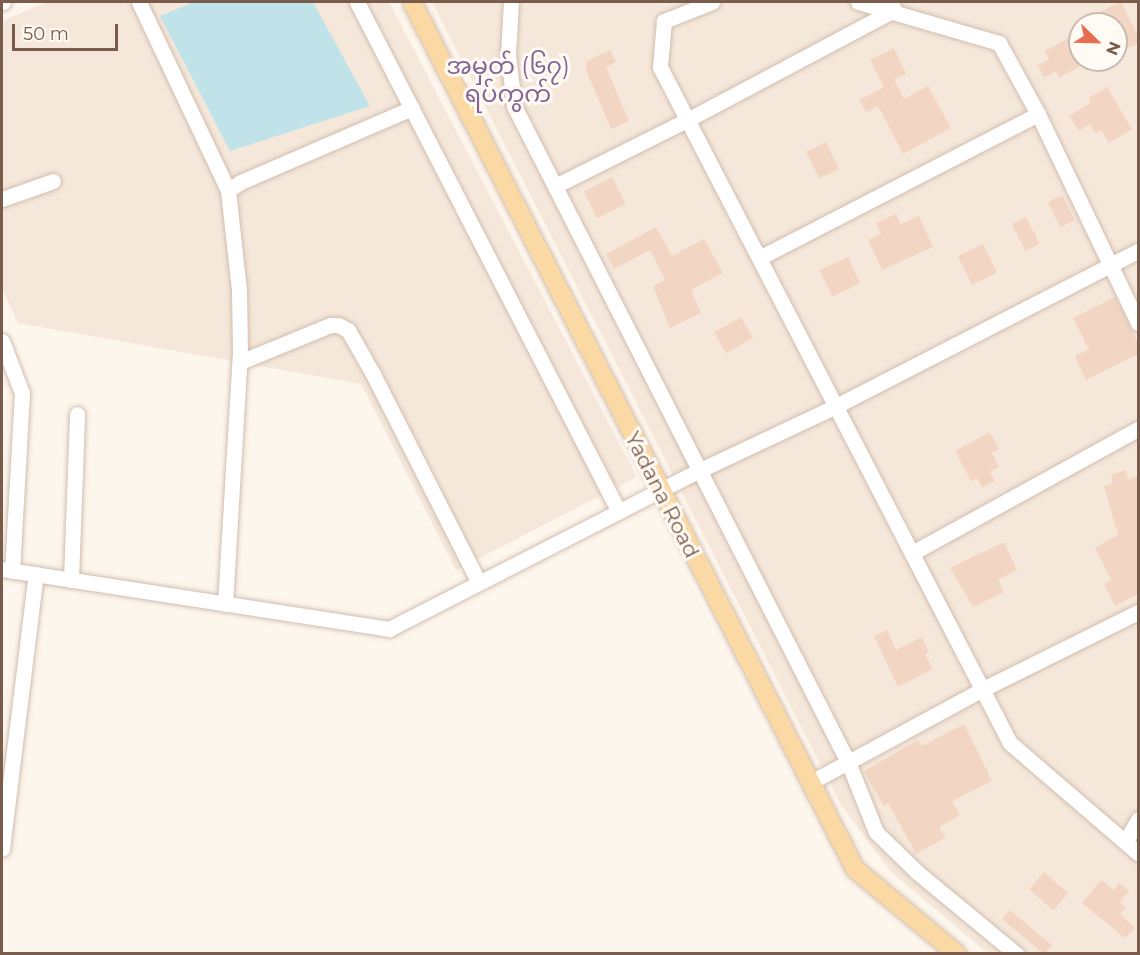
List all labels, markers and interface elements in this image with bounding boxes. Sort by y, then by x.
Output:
scale bar [15,12,122,50]
north arrow [1068,12,1128,72]
text: 50 m [23,23,69,45]
text: N [1102,39,1124,58]
district label: အမှတ် (၆၇) ရပ်ကွက် [446,52,570,108]
street label: Yadana Road [619,428,705,562]

